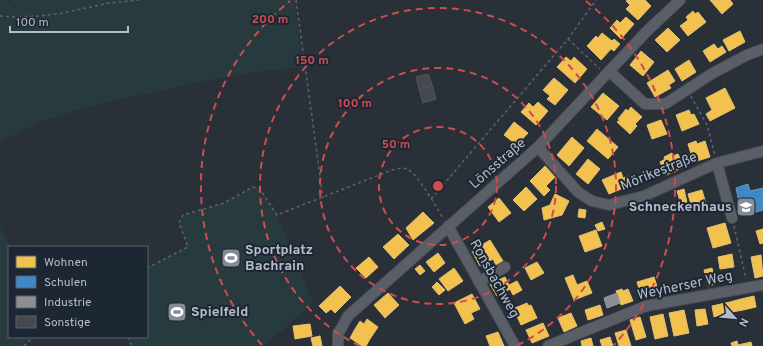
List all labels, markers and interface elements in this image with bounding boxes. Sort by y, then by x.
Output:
scale bar [10,8,128,34]
text: 200 m [252,12,288,28]
text: 100 m [16,15,49,31]
text: 150 m [295,53,329,69]
text: 100 m [338,96,372,112]
street label: Lönsstraße [466,135,530,193]
text: 50 m [382,137,410,153]
street label: Mörikestraße [618,149,700,195]
centre of rings [431,179,445,193]
school or university icon: Schneckenhaus [735,196,757,218]
place label: Schneckenhaus [629,199,732,216]
street label: Ronsbachweg [465,237,523,321]
place label: Sportplatz Bachrain [245,242,313,275]
legend [8,246,148,338]
sports icon: Sportplatz Bachrain [220,247,242,269]
text: Wohnen [44,255,88,271]
street label: Weyherser Weg [636,268,734,304]
text: Schulen [44,275,87,291]
text: Industrie [44,295,92,311]
north arrow [715,298,755,338]
sports icon: Spielfeld [166,301,188,323]
place label: Spielfeld [191,304,248,321]
text: Sonstige [44,315,90,331]
text: N [735,315,751,329]

